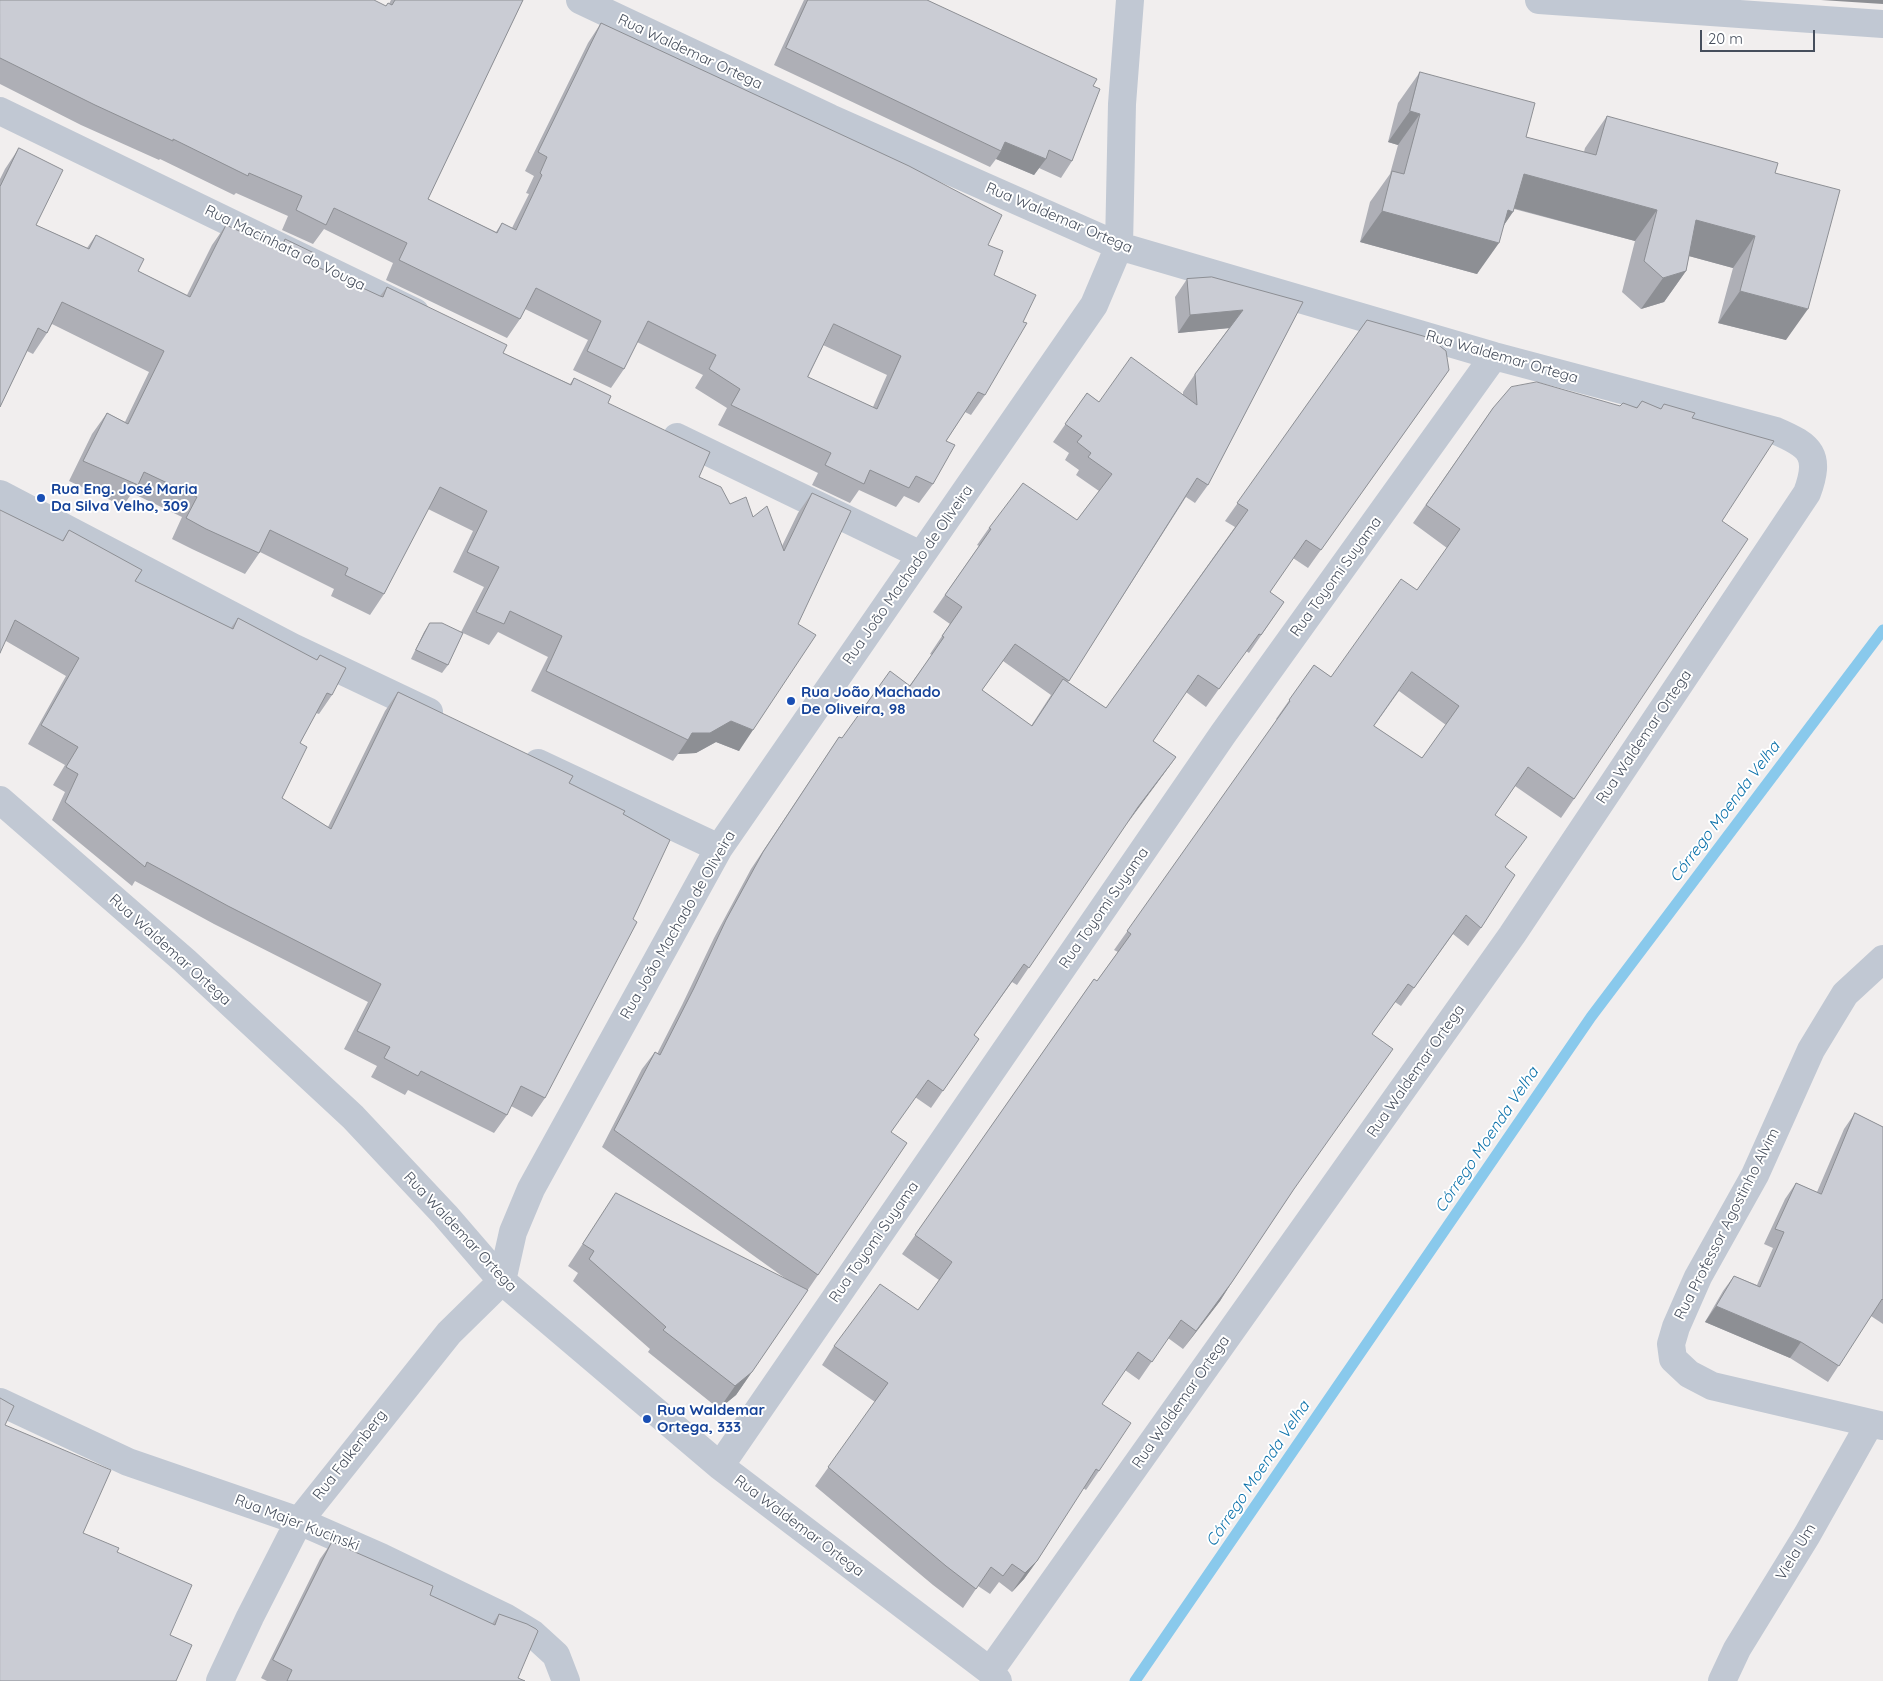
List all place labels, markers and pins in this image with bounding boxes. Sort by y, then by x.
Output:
place label: Rua Eng. José Maria Da Silva Velho, 309 [51,480,198,515]
marker: Rua Eng. José Maria Da Silva Velho, 309 [35,492,47,504]
place label: Rua João Machado De Oliveira, 98 [801,683,941,718]
marker: Rua João Machado De Oliveira, 98 [785,695,797,707]
place label: Rua Waldemar Ortega, 333 [657,1401,765,1436]
marker: Rua Waldemar Ortega, 333 [641,1413,653,1425]

